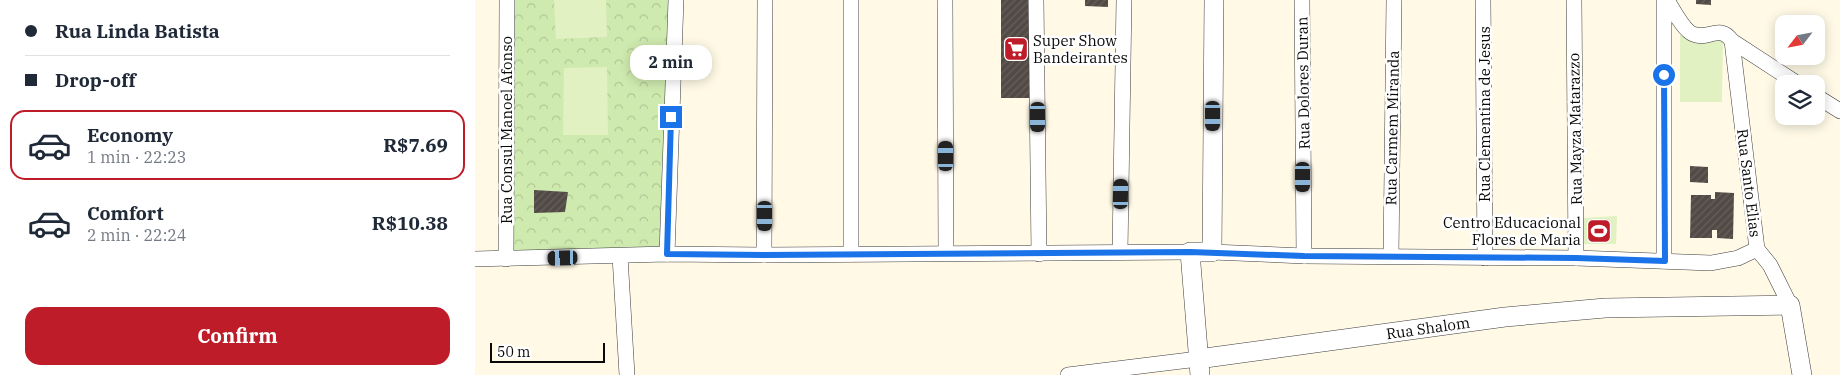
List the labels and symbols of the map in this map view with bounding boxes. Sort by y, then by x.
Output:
north arrow [1775,15,1825,65]
street label: Rua Dolores Duran [1292,16,1314,150]
street label: Rua Clementina de Jesus [1475,26,1494,202]
place label: Super Show Bandeirantes [1033,31,1128,67]
street label: Rua Consul Manoel Afonso [497,36,516,224]
supermarket icon: Super Show Bandeirantes [1003,36,1029,62]
callout: 2 min [630,44,712,80]
street label: Rua Carmem Miranda [1381,50,1403,206]
street label: Rua Mayza Matarazzo [1564,53,1586,205]
route start [1653,64,1675,86]
car [1205,101,1220,131]
car [1030,102,1045,132]
route end [660,106,682,128]
street label: Rua Santo Elias [1733,128,1765,238]
car [938,141,953,171]
car [1295,162,1310,192]
car [1113,179,1128,209]
car [757,201,772,231]
place label: Centro Educacional Flores de Maria [1443,213,1581,249]
sports icon: Centro Educacional Flores de Maria [1586,218,1612,244]
car [547,250,578,266]
street label: Rua Shalom [1385,313,1471,343]
scale bar [490,340,605,363]

